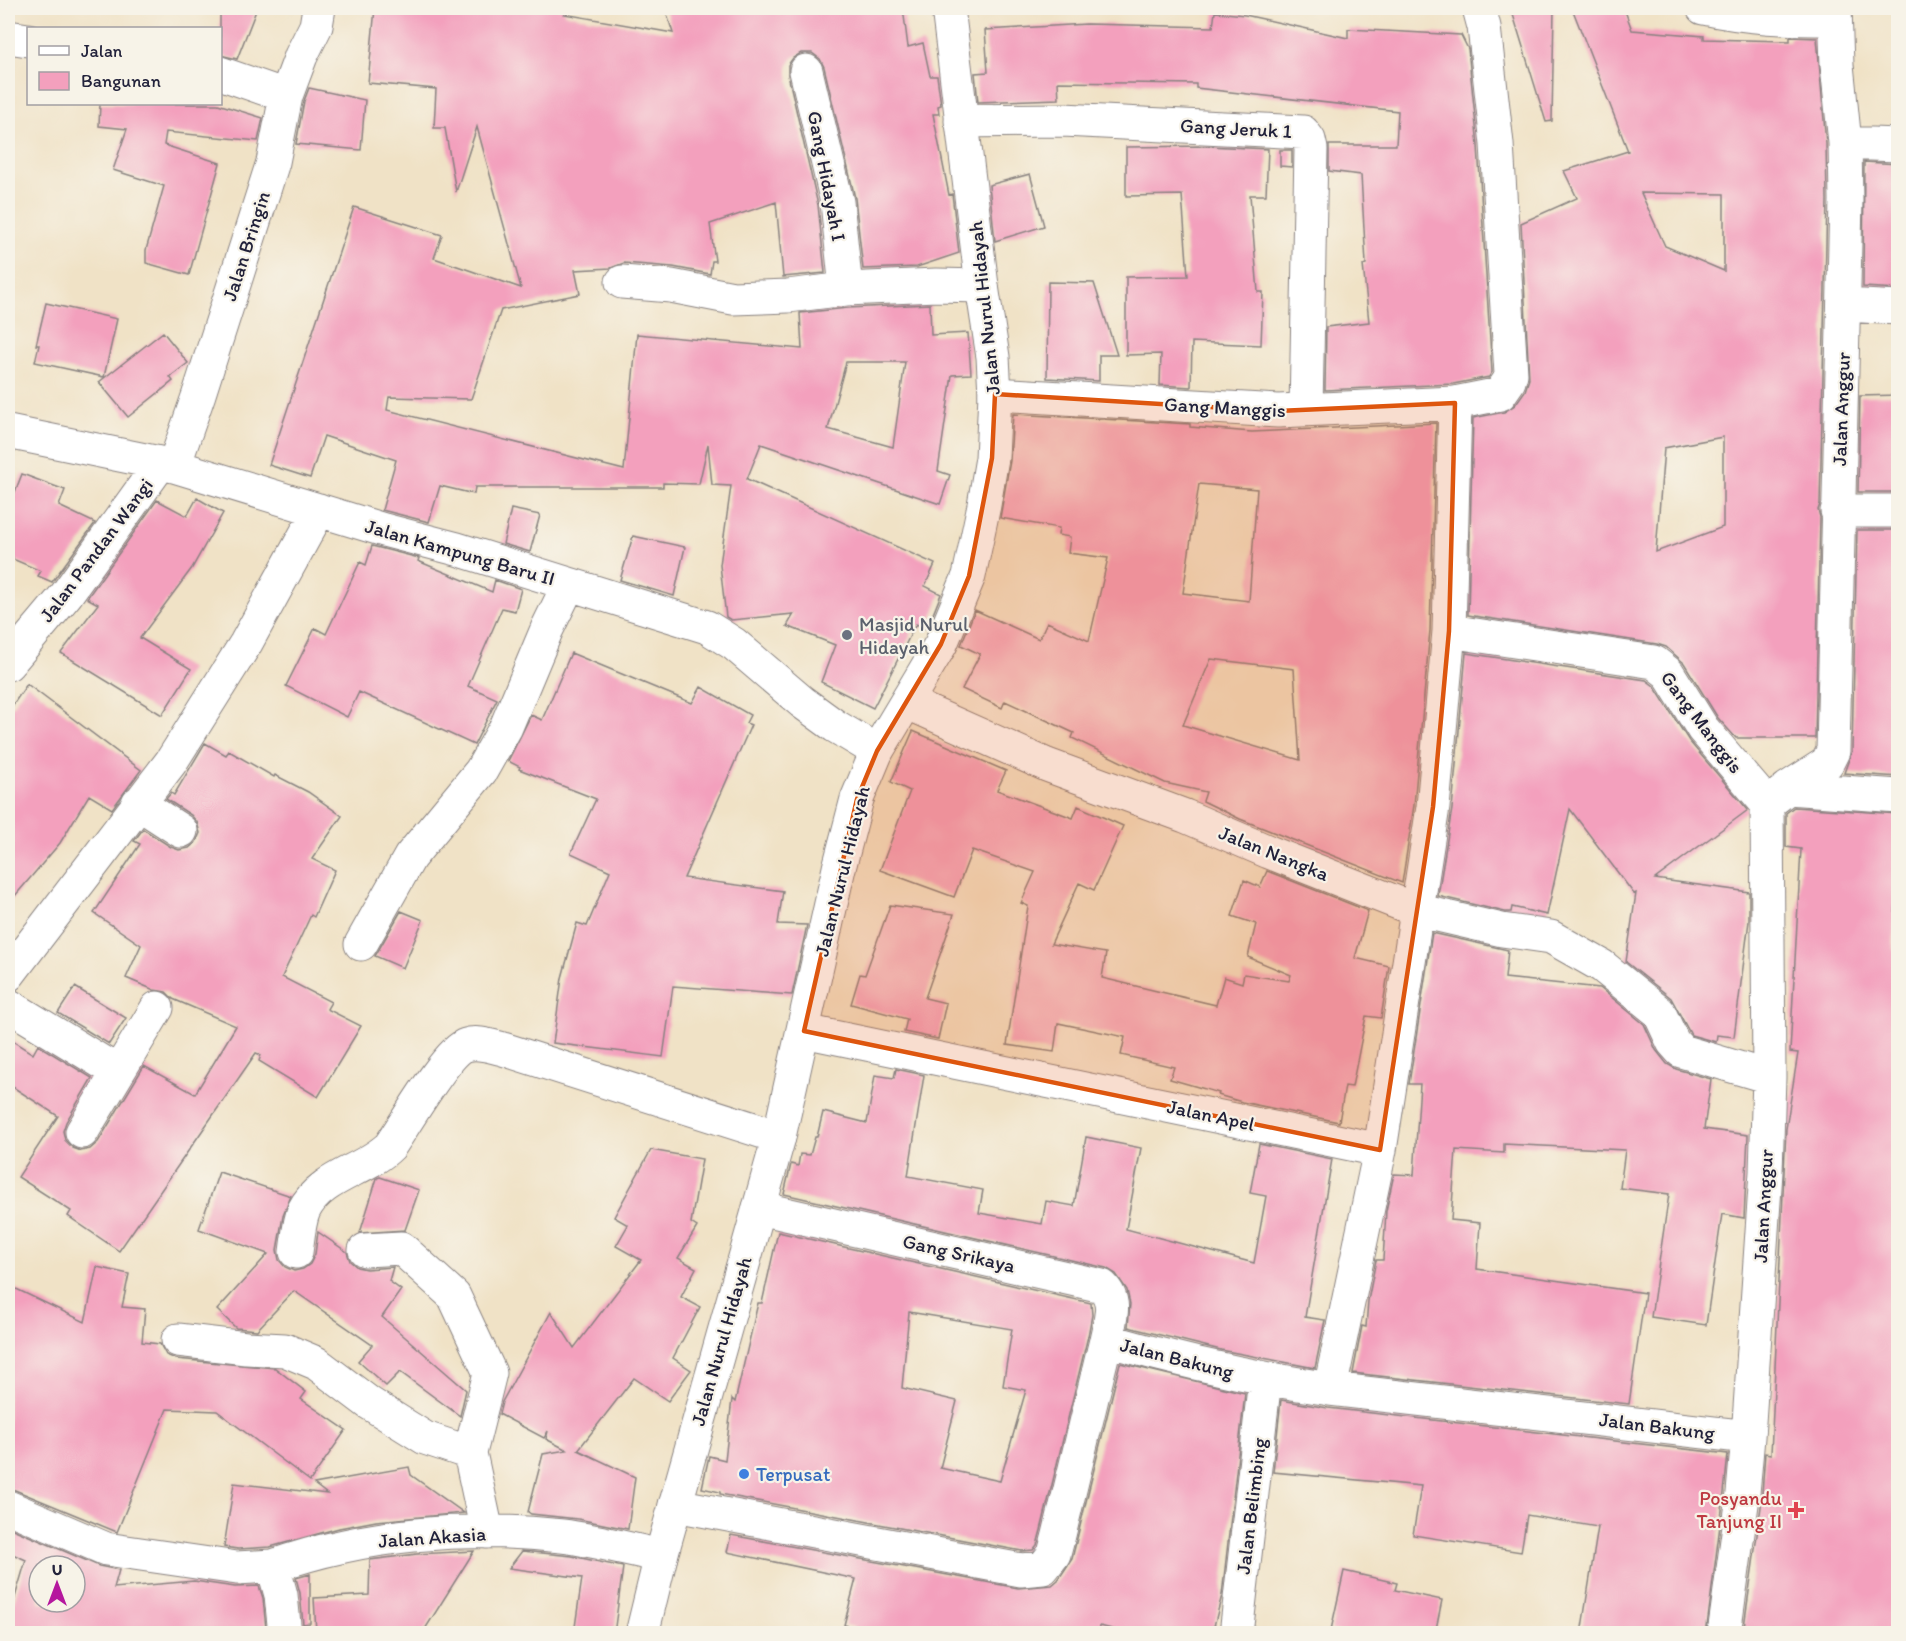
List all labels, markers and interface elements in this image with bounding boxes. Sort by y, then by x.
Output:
legend [27,27,222,105]
text: Jalan [81,40,123,62]
text: Bangunan [81,70,161,92]
street label: Gang Hidayah I [803,109,851,243]
street label: Gang Jeruk 1 [1179,113,1293,143]
street label: Jalan Bringin [217,188,275,304]
street label: Jalan Nurul Hidayah [963,220,1005,396]
street label: Jalan Anggur [1827,352,1855,466]
street label: Gang Manggis [1163,392,1287,422]
street label: Jalan Pandan Wangi [34,473,158,627]
street label: Jalan Kampung Baru II [362,513,558,591]
place label: Masjid Nurul Hidayah [859,612,969,659]
marker: Masjid Nurul Hidayah [840,628,854,642]
street label: Gang Manggis [1656,666,1748,778]
street label: Jalan Nurul Hidayah [809,783,875,959]
street label: Jalan Nangka [1215,820,1333,886]
street label: Jalan Apel [1165,1094,1257,1136]
street label: Jalan Anggur [1748,1148,1778,1264]
street label: Gang Srikaya [900,1228,1018,1278]
street label: Jalan Nurul Hidayah [685,1253,757,1428]
street label: Jalan Bakung [1118,1332,1237,1384]
street label: Jalan Bakung [1598,1407,1717,1445]
street label: Jalan Belimbing [1231,1436,1271,1576]
place label: Terpusat [756,1462,830,1486]
marker: Terpusat [737,1467,751,1481]
place label: Posyandu Tanjung II [1696,1486,1782,1533]
marker: Posyandu Tanjung II [1787,1501,1805,1519]
street label: Jalan Akasia [377,1521,487,1553]
north arrow [27,1554,87,1614]
text: U [52,1560,62,1579]

